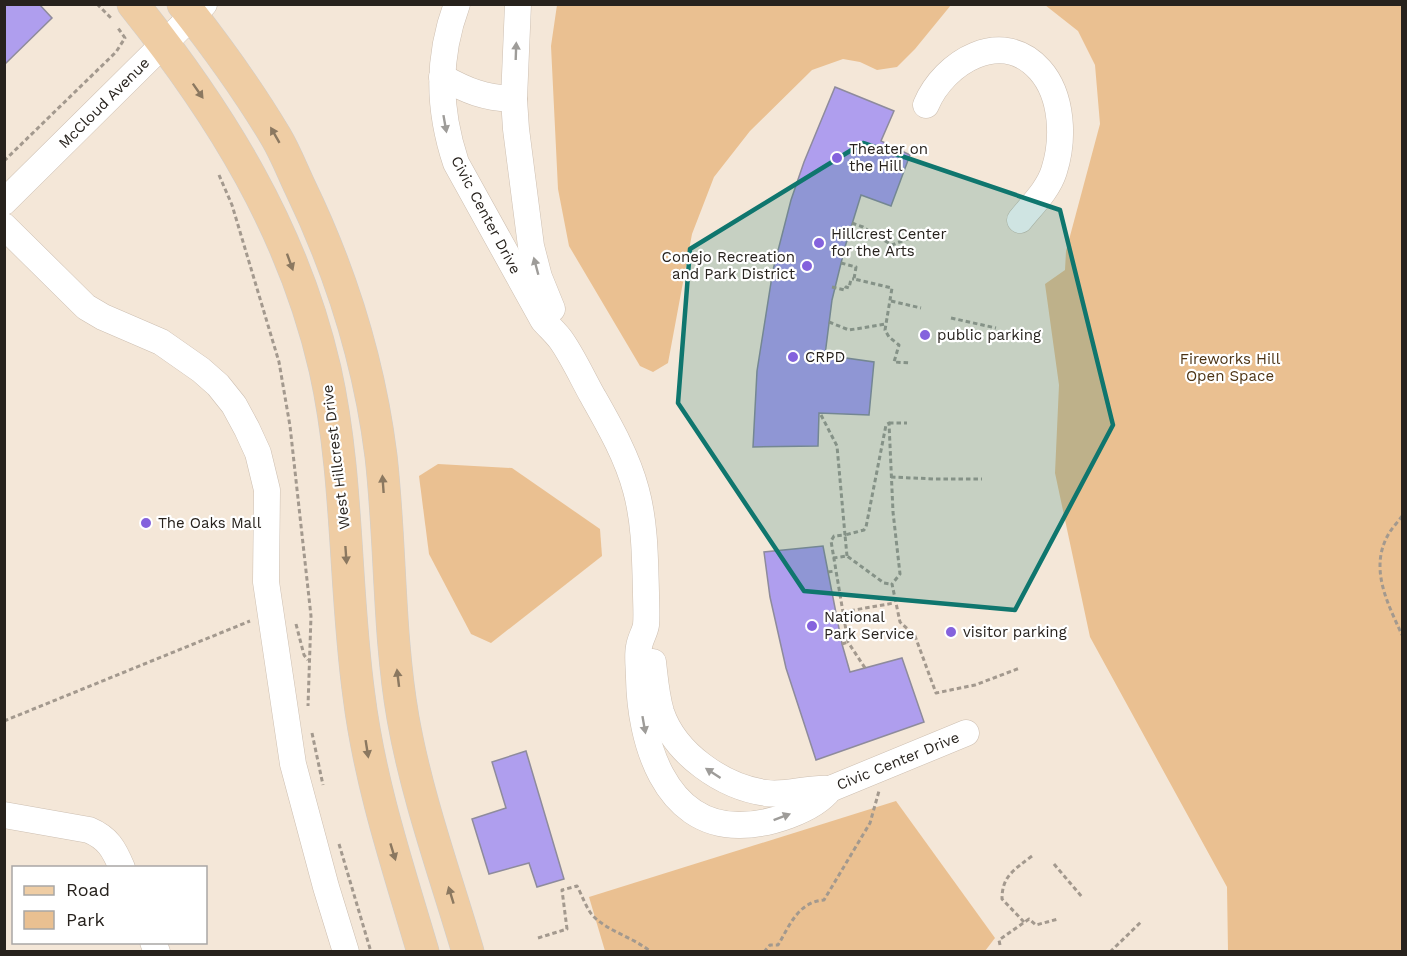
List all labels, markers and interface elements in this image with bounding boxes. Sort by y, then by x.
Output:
one-way arrow [512,42,521,61]
street label: McCloud Avenue [55,54,153,152]
one-way arrow [192,82,204,98]
one-way arrow [441,114,450,133]
one-way arrow [269,127,280,143]
place label: Theater on the Hill [849,140,928,175]
marker: Theater on the Hill [830,151,844,165]
street label: Civic Center Drive [447,153,525,277]
place label: Hillcrest Center for the Arts [831,225,947,260]
marker: Hillcrest Center for the Arts [812,236,826,250]
place label: Conejo Recreation and Park District [662,248,796,283]
one-way arrow [286,253,296,271]
one-way arrow [531,257,541,275]
marker: Conejo Recreation and Park District [800,259,814,273]
place label: public parking [937,326,1041,344]
marker: public parking [918,328,932,342]
place label: CRPD [805,348,845,366]
marker: CRPD [786,350,800,364]
park label: Fireworks Hill Open Space [1180,350,1281,385]
street label: West Hillcrest Drive [318,384,354,530]
one-way arrow [378,474,388,493]
place label: The Oaks Mall [158,514,262,532]
marker: The Oaks Mall [139,516,153,530]
one-way arrow [342,546,351,565]
place label: National Park Service [824,608,914,643]
marker: National Park Service [805,619,819,633]
place label: visitor parking [963,623,1067,641]
marker: visitor parking [944,625,958,639]
one-way arrow [393,669,403,688]
one-way arrow [640,716,649,735]
street label: Civic Center Drive [834,728,962,794]
one-way arrow [362,740,371,759]
one-way arrow [705,768,722,779]
one-way arrow [773,811,791,821]
one-way arrow [389,843,398,861]
legend [12,866,207,944]
text: Road [66,879,110,900]
one-way arrow [446,886,455,904]
text: Park [66,909,105,930]

